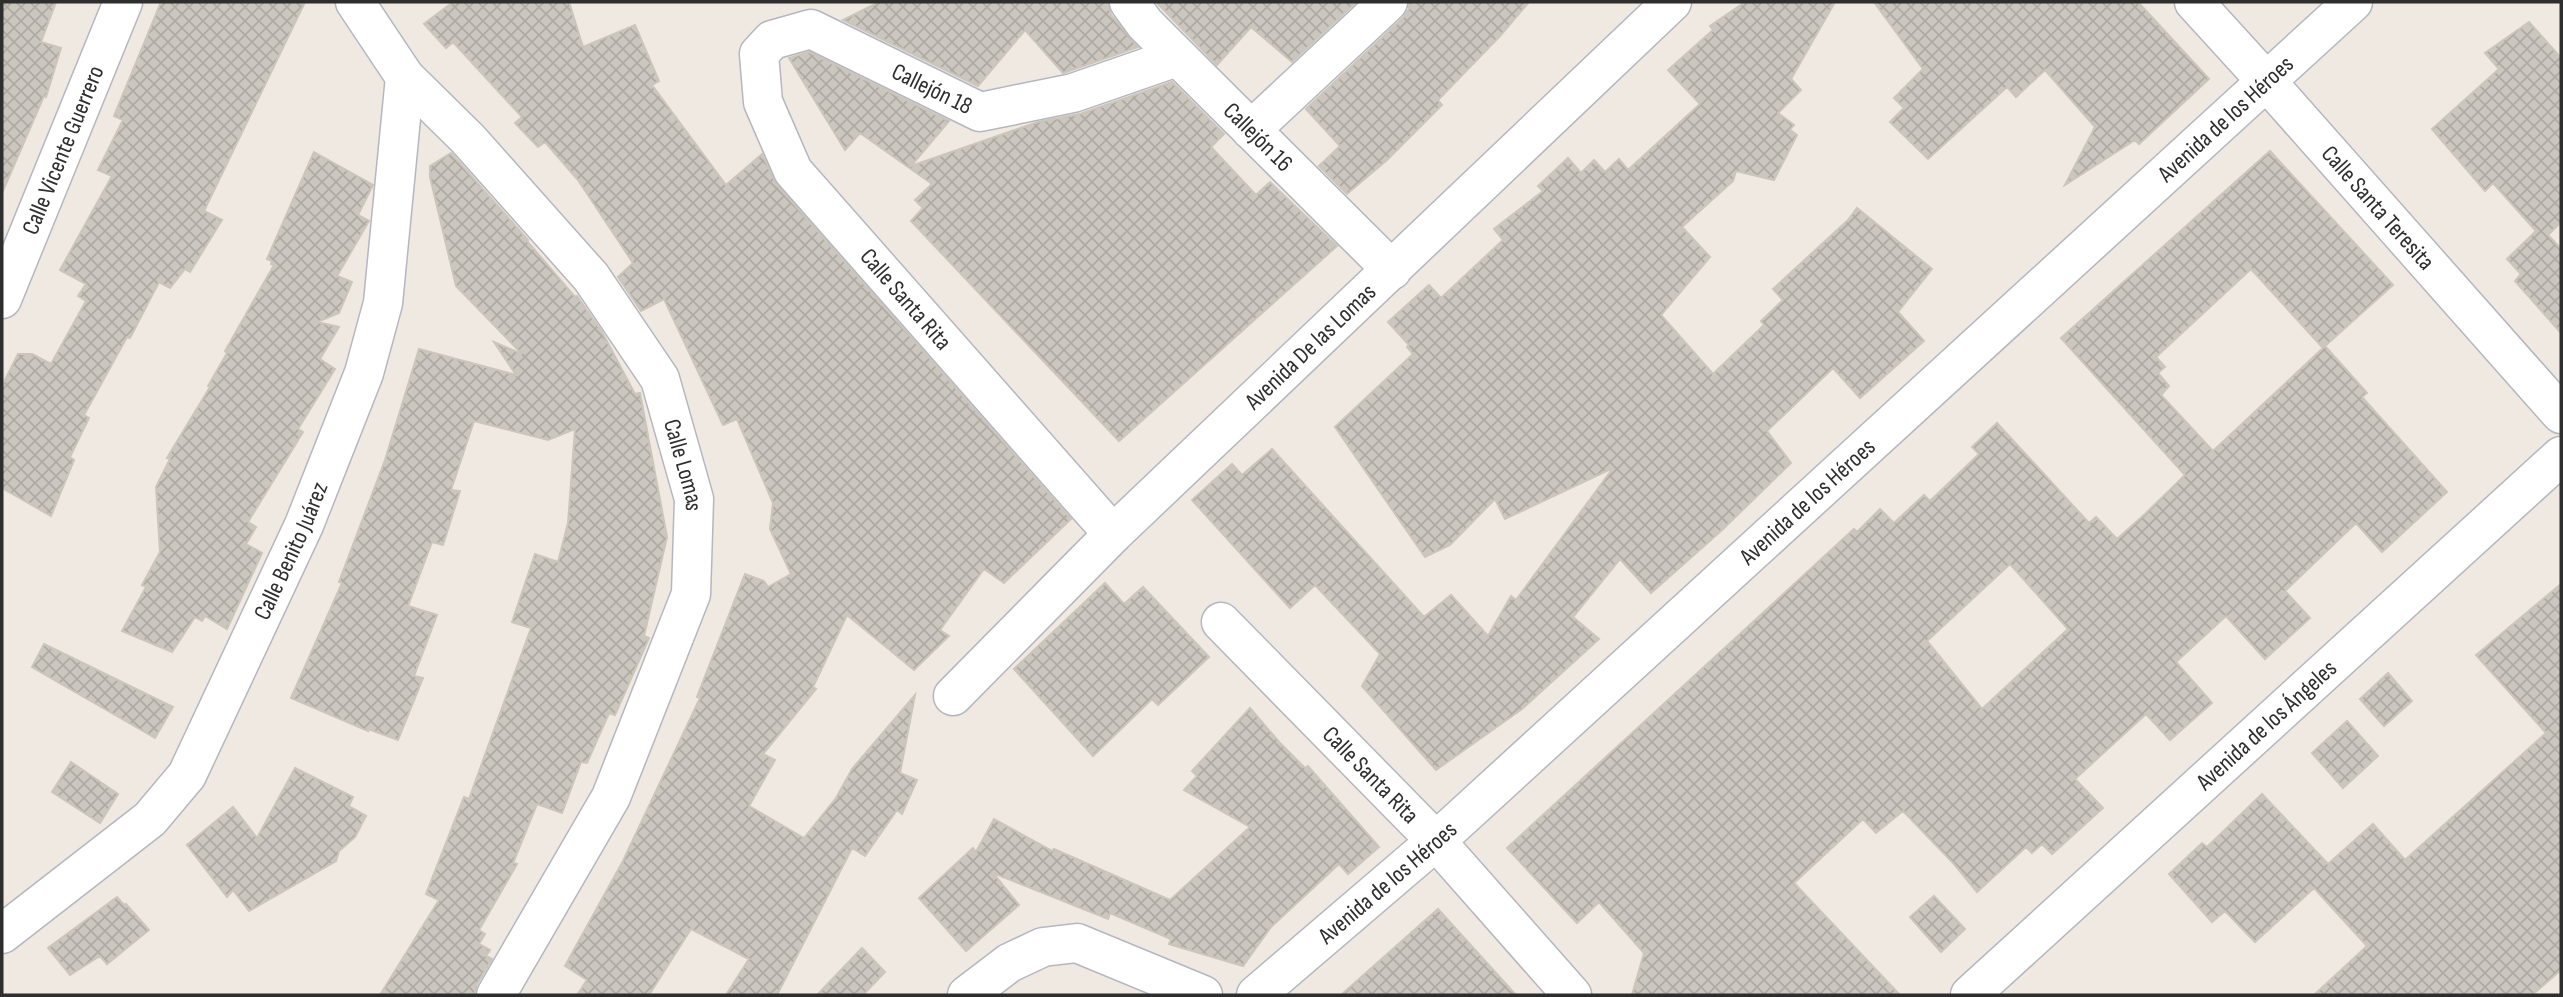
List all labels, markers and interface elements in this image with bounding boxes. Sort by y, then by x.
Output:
street label: Avenida de los Héroes [2151,50,2300,189]
street label: Callejón 18 [887,57,977,121]
street label: Calle Vicente Guerrero [16,61,111,239]
street label: Callejón 16 [1217,96,1299,178]
street label: Calle Santa Teresita [2315,140,2441,276]
street label: Calle Santa Rita [854,243,958,356]
street label: Avenida De las Lomas [1238,278,1382,416]
street label: Calle Lomas [657,416,708,512]
street label: Avenida de los Héroes [1733,432,1881,572]
street label: Calle Benito Juárez [248,478,335,625]
street label: Avenida de los Ángeles [2190,654,2343,797]
street label: Calle Santa Rita [1316,720,1425,830]
street label: Avenida de los Héroes [1312,815,1463,951]

